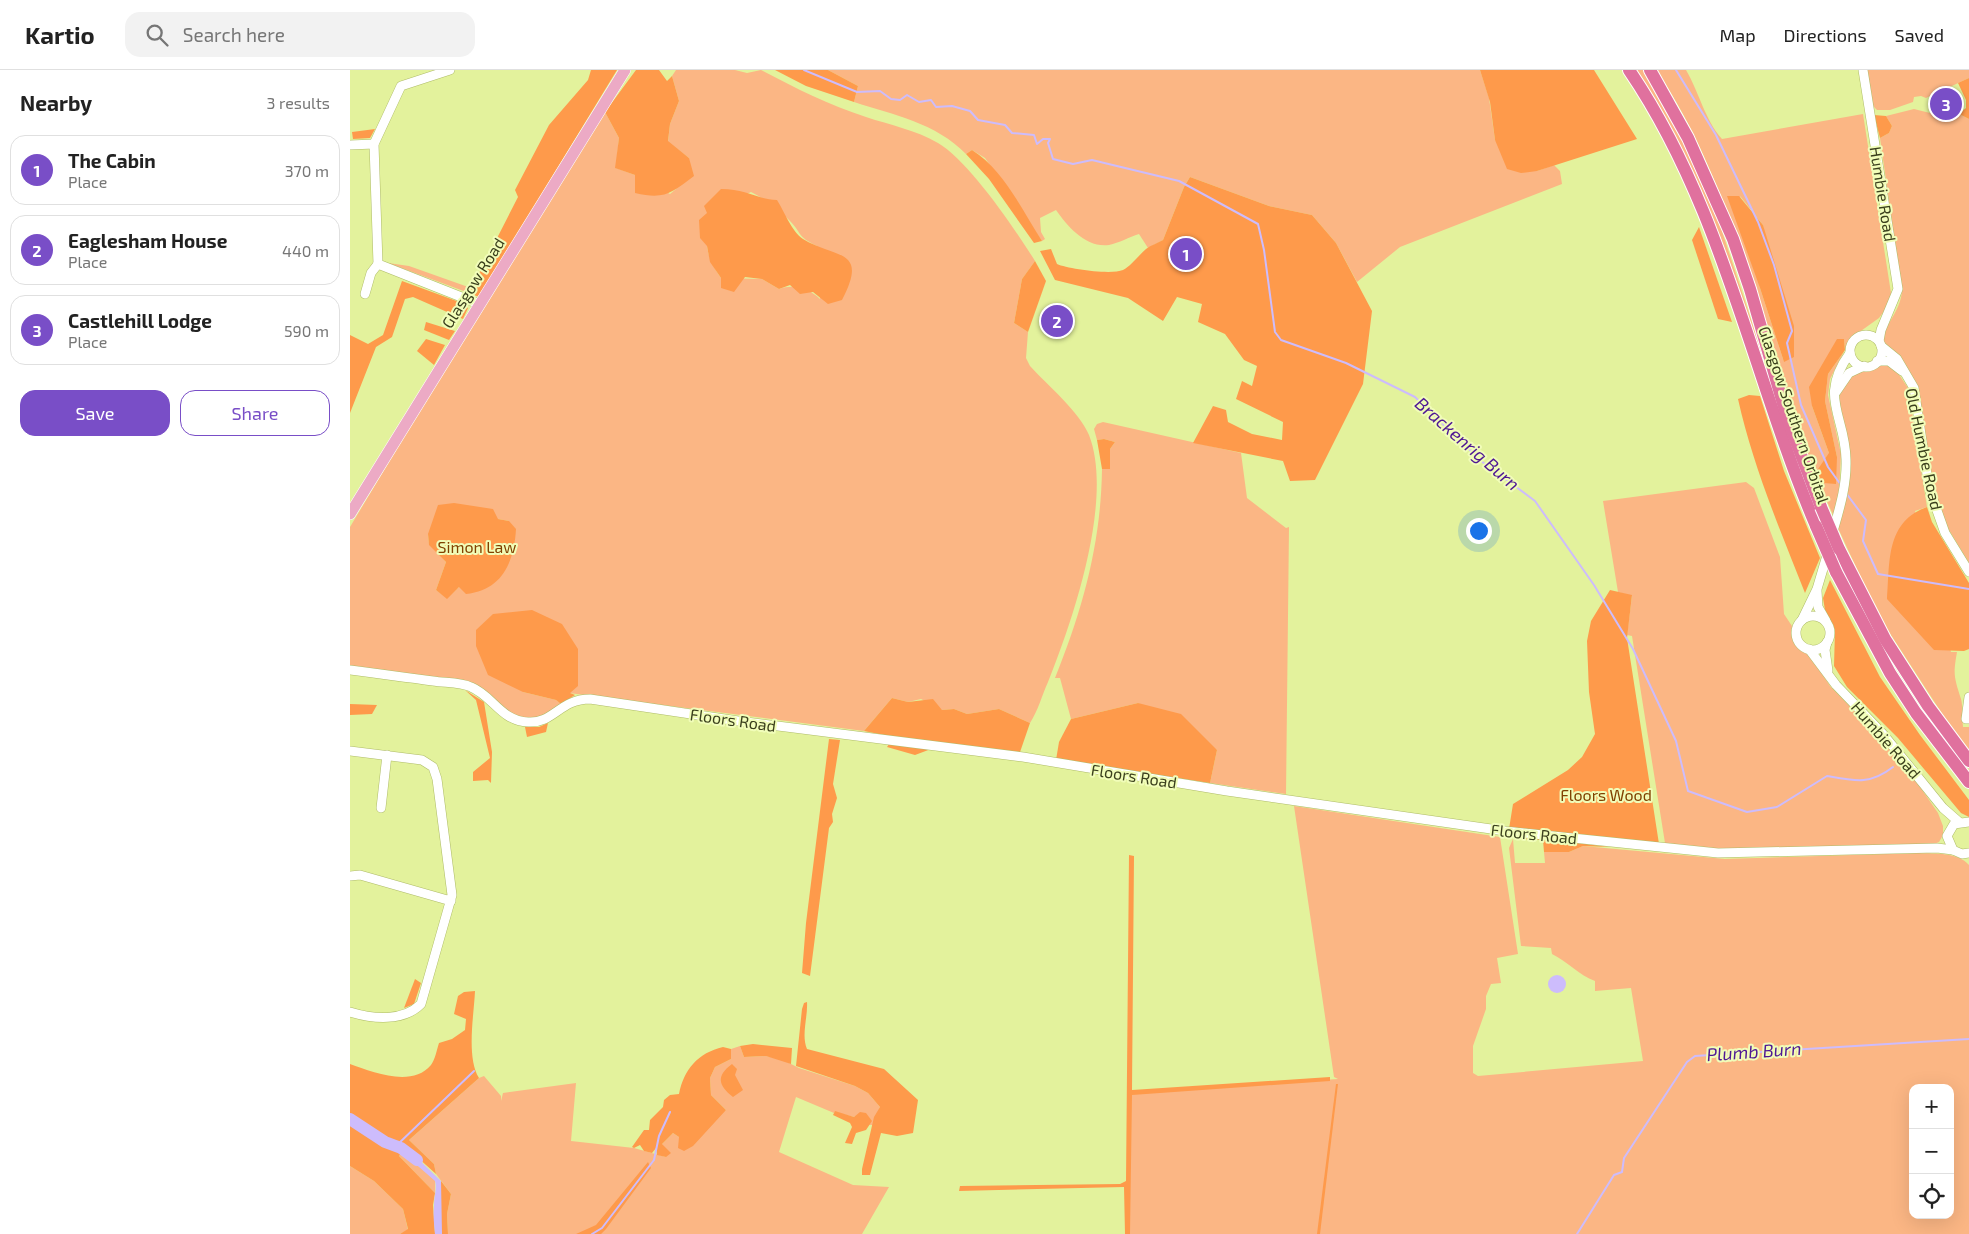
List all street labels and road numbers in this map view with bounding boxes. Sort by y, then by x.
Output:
street label: Humbie Road [1867,145,1900,243]
street label: Glasgow Road [437,234,508,331]
street label: Glasgow Southern Orbital [1755,324,1834,506]
street label: Old Humbie Road [1902,386,1947,512]
street label: Humbie Road [1848,697,1925,782]
street label: Floors Road [689,704,777,735]
street label: Floors Road [1090,759,1178,792]
street label: Floors Road [1490,820,1578,847]

